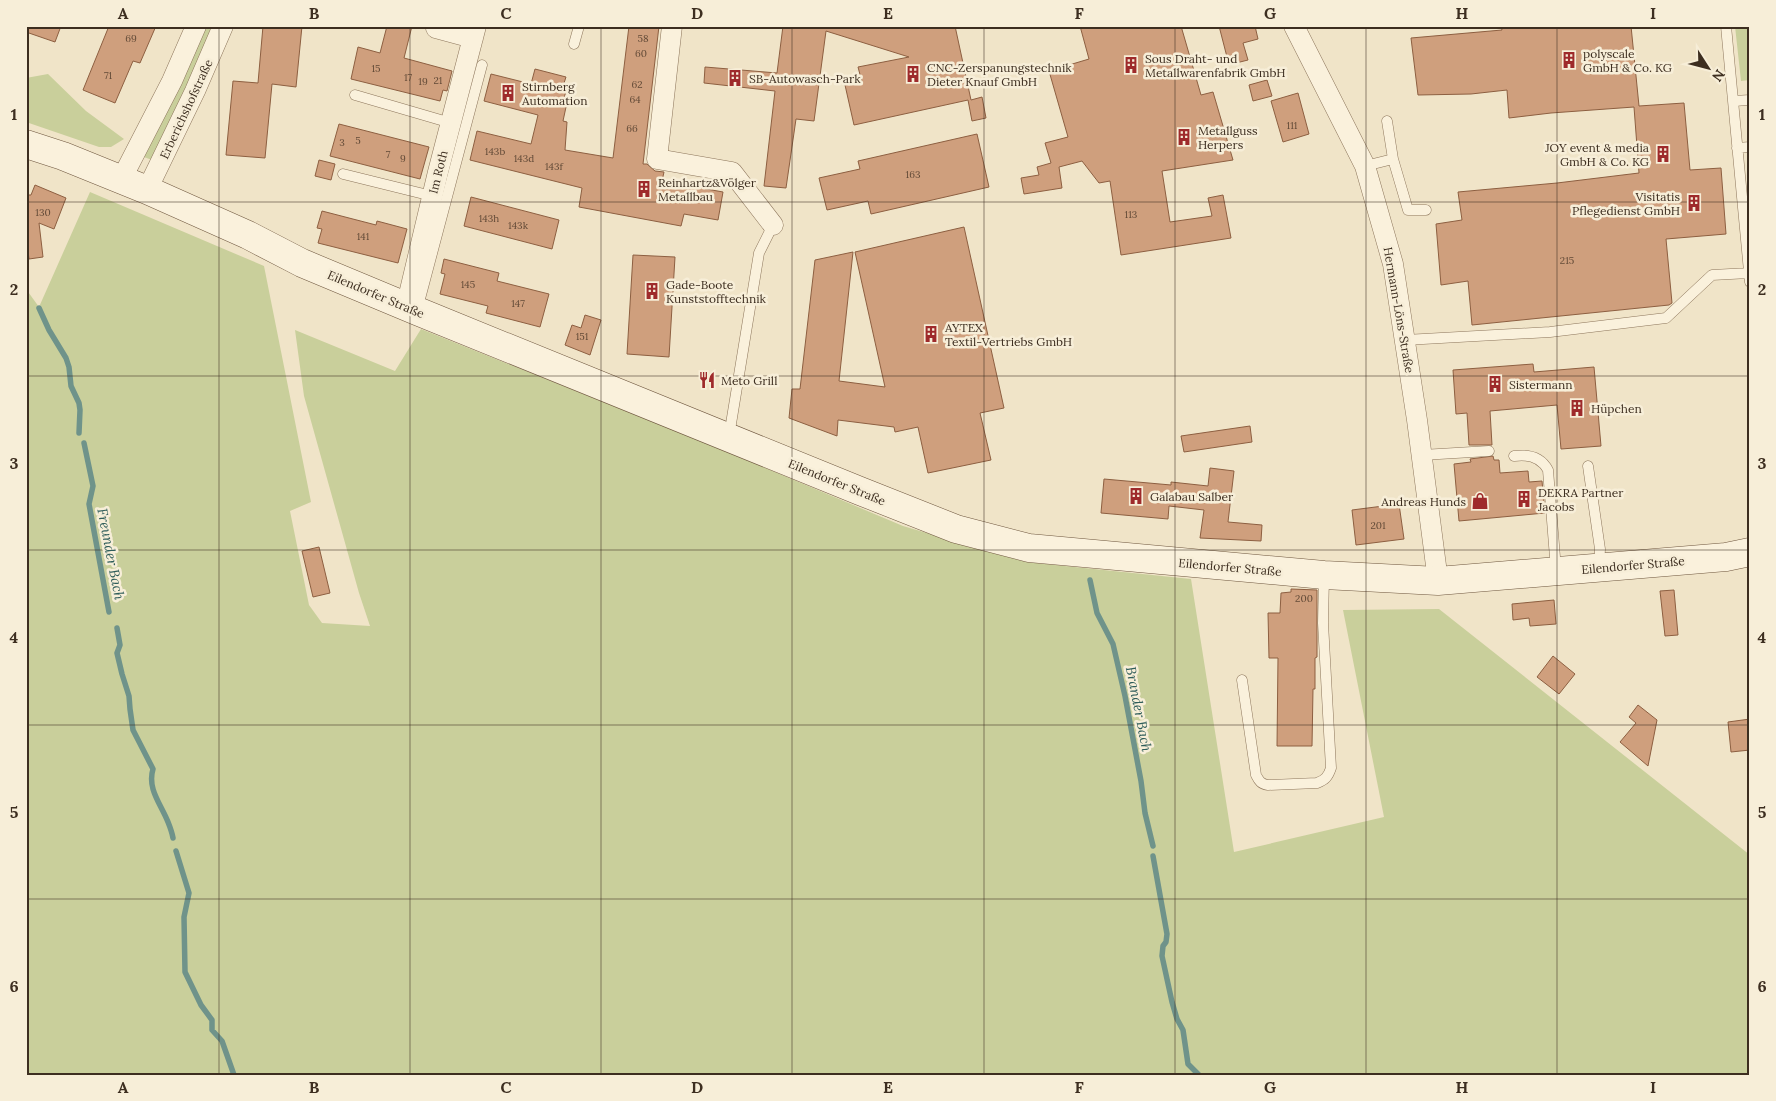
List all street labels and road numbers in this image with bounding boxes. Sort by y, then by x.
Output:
street label: Erberichshofstraße [156,56,216,161]
street label: Im Roth [425,149,451,195]
street label: Hermann-Löns-Straße [1381,246,1418,375]
street label: Eilendorfer Straße [325,267,427,321]
street label: Eilendorfer Straße [786,456,888,509]
street label: Eilendorfer Straße [1581,553,1686,577]
street label: Eilendorfer Straße [1178,555,1283,579]

